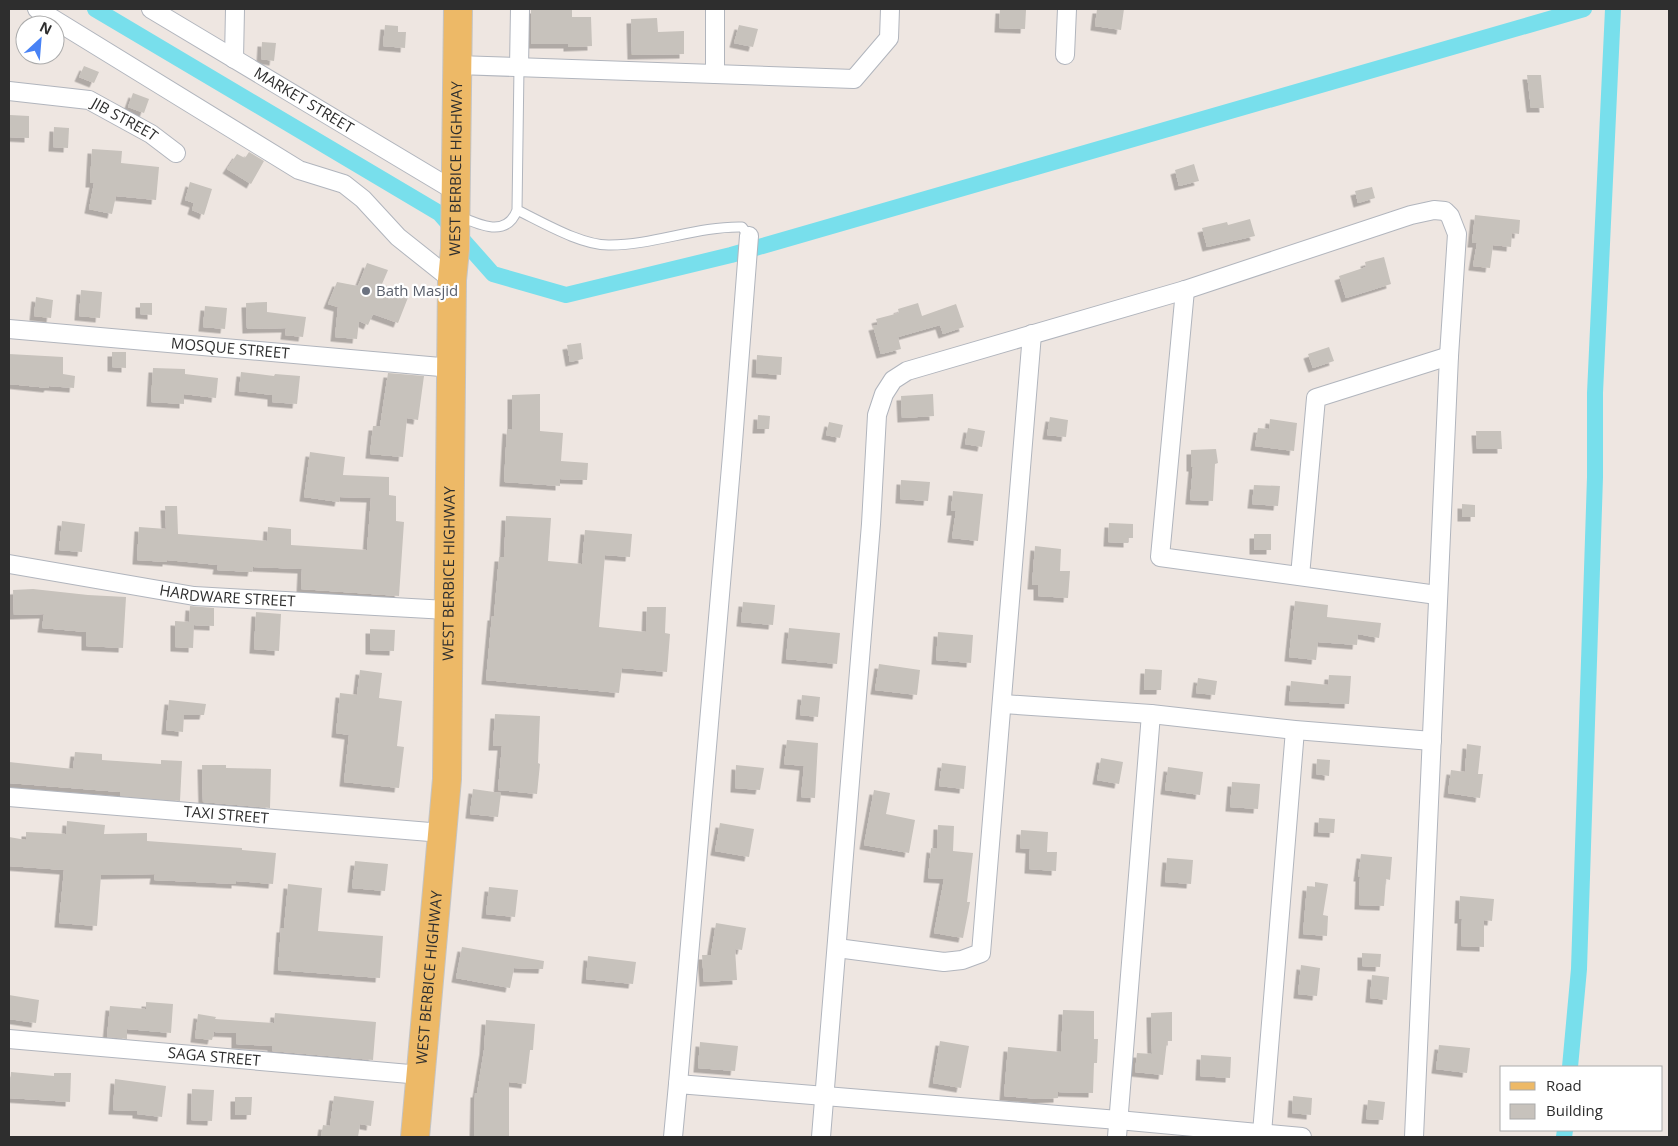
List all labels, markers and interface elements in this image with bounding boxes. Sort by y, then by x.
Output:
north arrow [15,15,65,65]
text: N [37,17,55,39]
street label: MARKET STREET [251,62,358,137]
street label: WEST BERBICE HIGHWAY [444,81,466,256]
street label: JIB STREET [87,91,163,145]
place label: Bath Masjid [376,280,458,300]
marker: Bath Masjid [360,285,372,297]
street label: MOSQUE STREET [170,332,291,363]
street label: WEST BERBICE HIGHWAY [437,485,459,661]
street label: HARDWARE STREET [158,579,297,611]
street label: TAXI STREET [183,801,270,828]
street label: WEST BERBICE HIGHWAY [411,889,446,1065]
street label: SAGA STREET [167,1042,262,1070]
legend [1500,1066,1663,1131]
text: Road [1546,1075,1582,1095]
text: Building [1546,1100,1603,1120]

